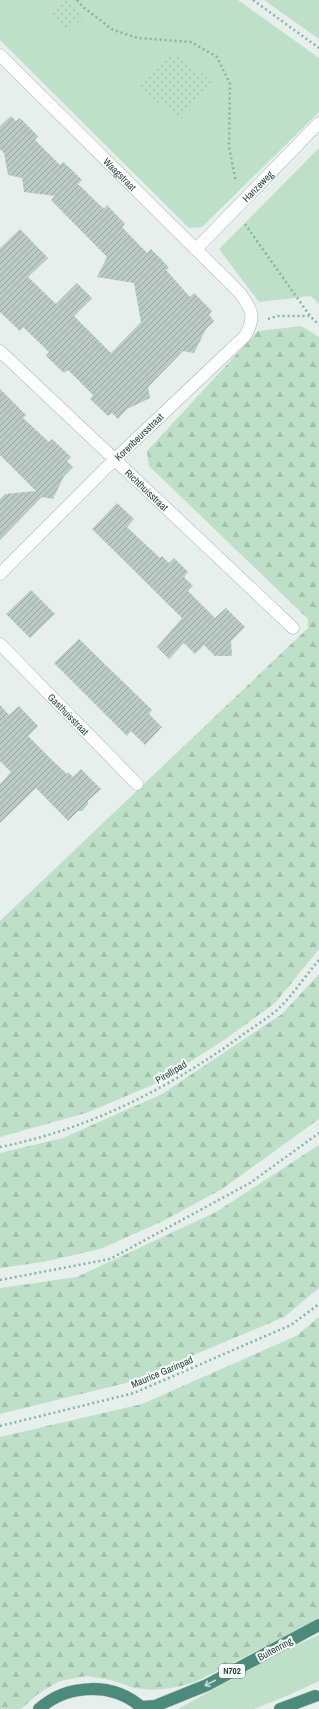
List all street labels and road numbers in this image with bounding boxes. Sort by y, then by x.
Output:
street label: Waagstraat [101,155,140,194]
street label: Hanzeweg [239,167,276,204]
street label: Korenbeursstraat [112,410,167,464]
street label: Richthuisstraat [122,466,172,514]
street label: Gasthuisstraat [45,690,92,738]
street label: Pirellipad [153,1058,189,1086]
street label: Maurice Garinpad [129,1353,195,1391]
street label: Buitenring [255,1634,295,1664]
road number: N702 [219,1664,245,1678]

